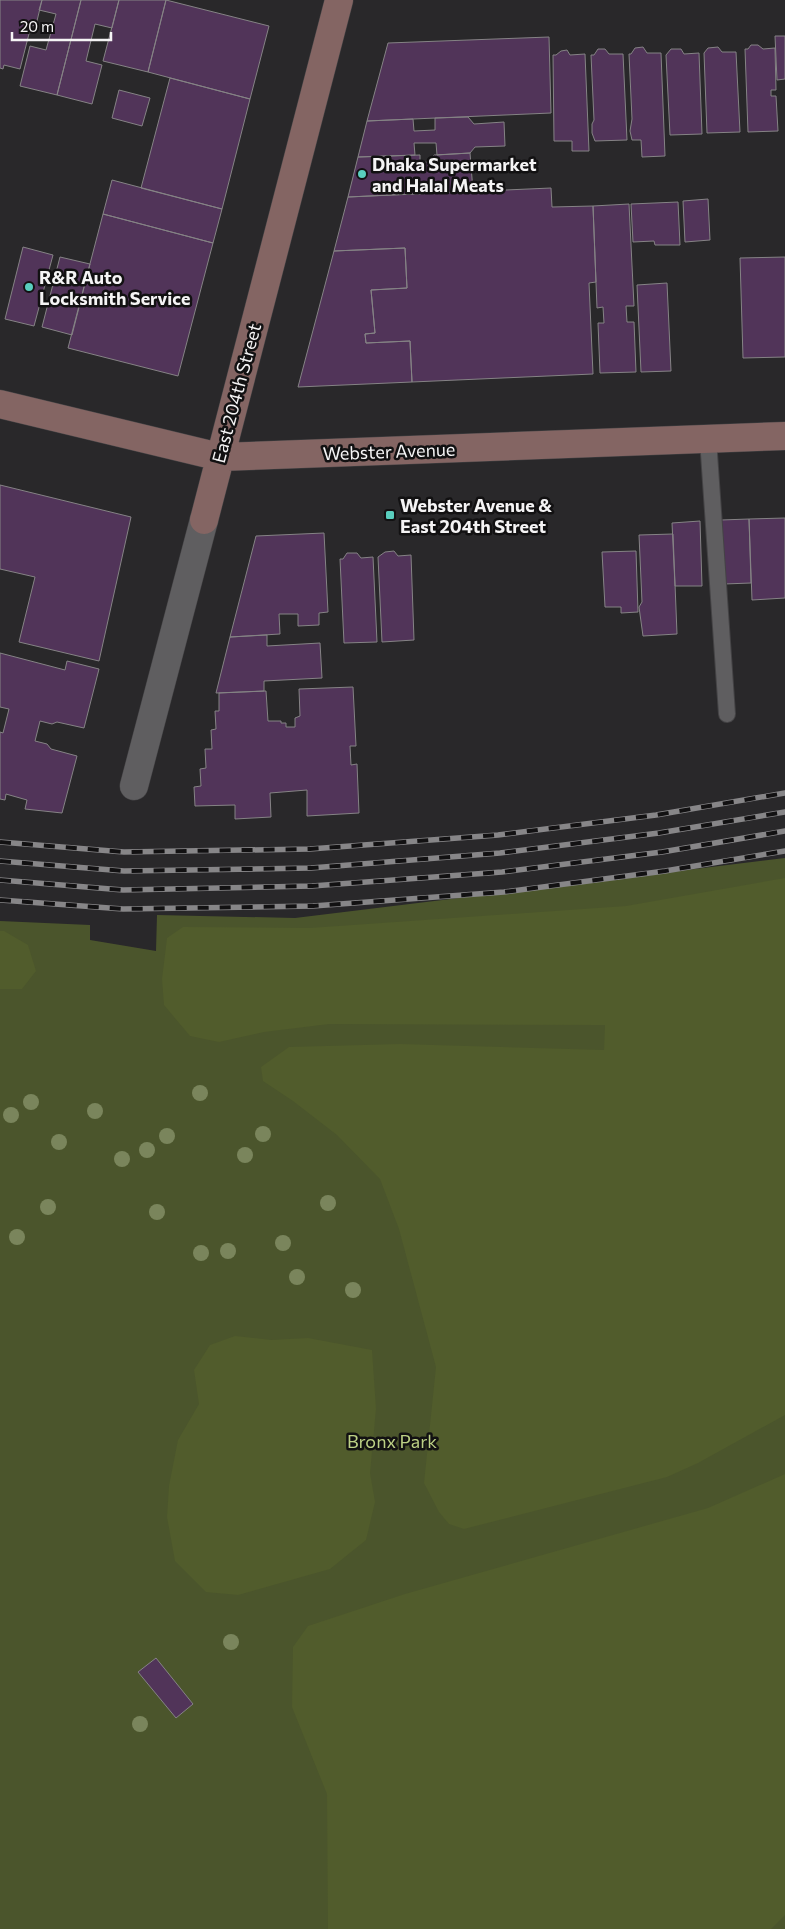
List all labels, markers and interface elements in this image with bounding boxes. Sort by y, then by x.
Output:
scale bar [12,10,111,42]
text: 20 m [20,17,54,35]
place label: Dhaka Supermarket and Halal Meats [372,153,537,196]
marker: Dhaka Supermarket and Halal Meats [356,168,368,180]
place label: R&R Auto Locksmith Service [39,266,191,309]
marker: R&R Auto Locksmith Service [23,281,35,293]
street label: East 204th Street [207,321,265,465]
street label: Webster Avenue [322,438,456,464]
place label: Webster Avenue & East 204th Street [400,494,552,537]
marker: Webster Avenue & East 204th Street [384,509,396,521]
park label: Bronx Park [347,1430,437,1452]

